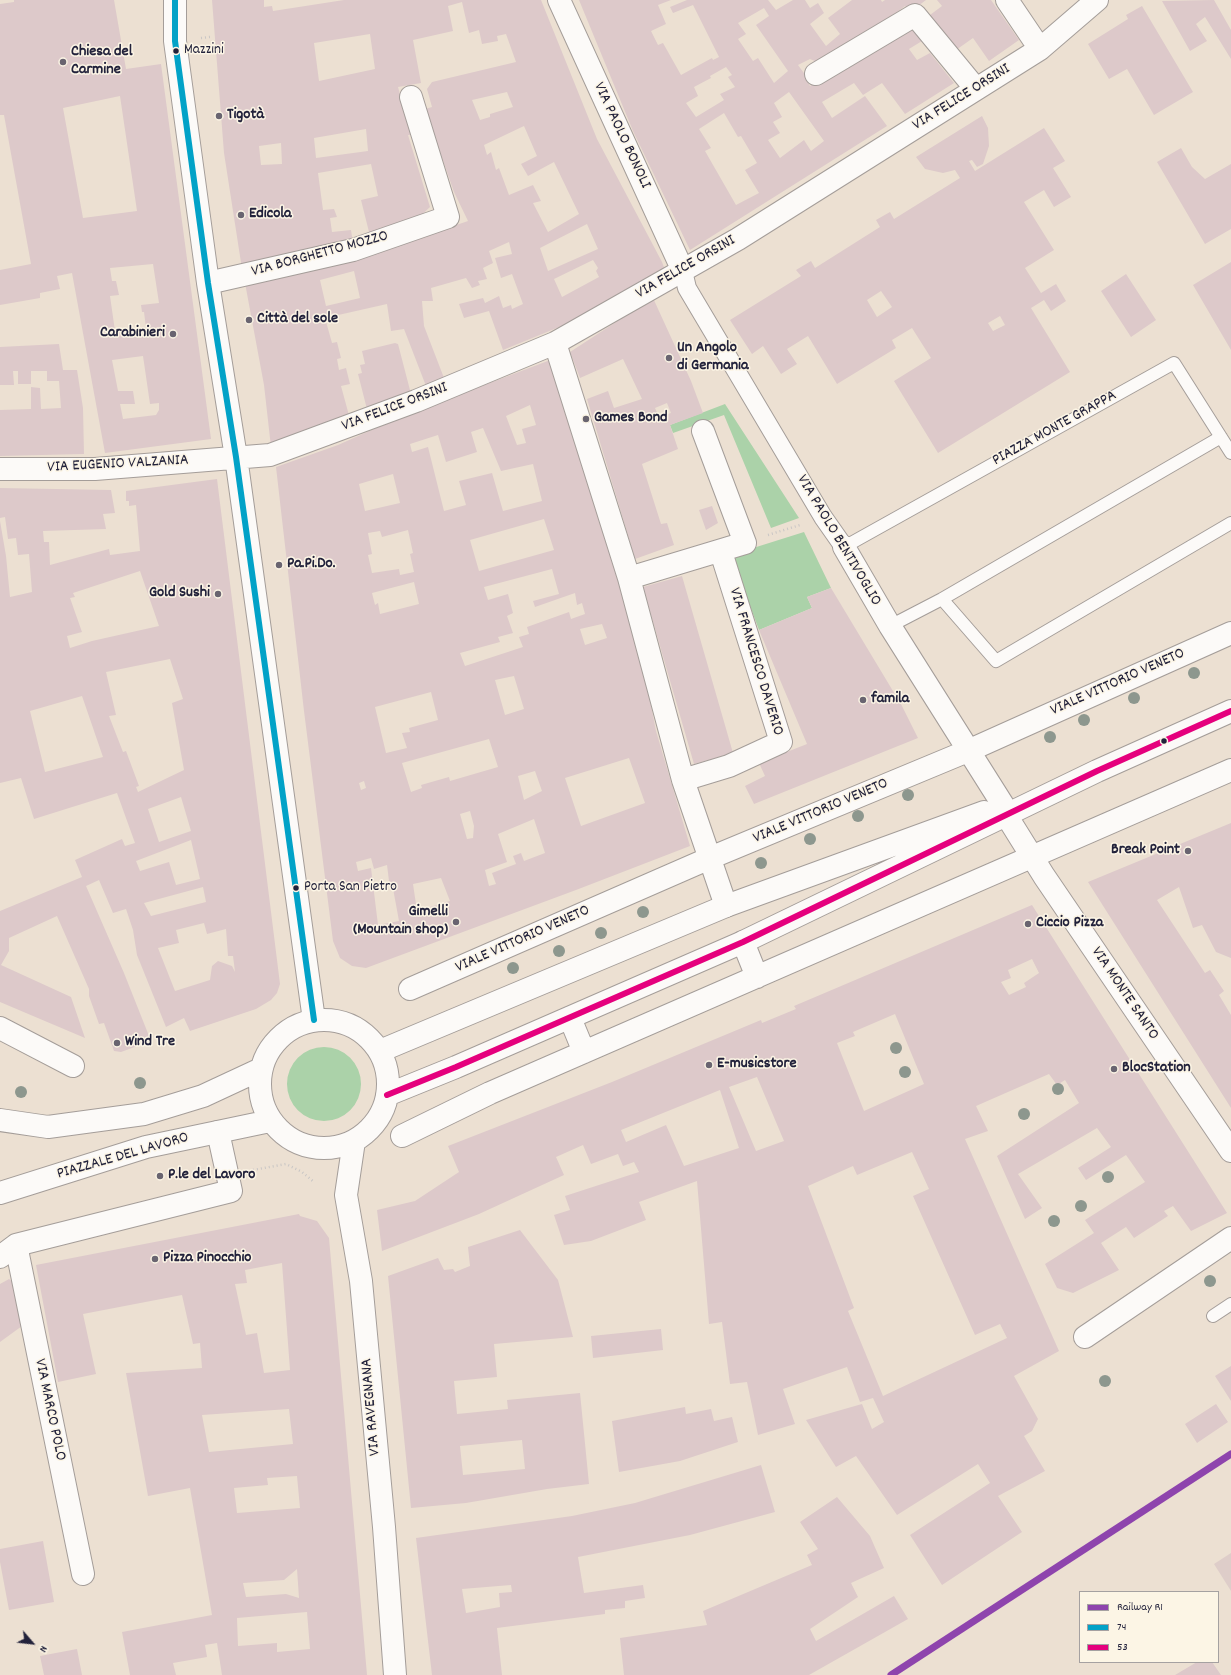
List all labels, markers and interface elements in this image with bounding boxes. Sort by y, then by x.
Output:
place label: Mazzini [184,42,224,60]
place label: Chiesa del Carmine [71,43,132,81]
marker: Mazzini [171,46,181,56]
marker: Chiesa del Carmine [58,57,68,67]
street label: VIA FELICE ORSINI [910,60,1014,136]
street label: VIA PAOLO BONOLI [588,80,654,192]
place label: Tigotà [227,106,264,126]
marker: Tigotà [214,111,224,121]
place label: Edicola [249,205,292,225]
marker: Edicola [236,210,246,220]
street label: VIA BORGHETTO MOZZO [250,228,390,282]
street label: VIA FELICE ORSINI [633,232,739,304]
place label: Città del sole [257,310,338,330]
marker: Città del sole [244,315,254,325]
place label: Carabinieri [100,324,165,344]
marker: Carabinieri [168,329,178,339]
place label: Un Angolo di Germania [677,339,748,377]
marker: Un Angolo di Germania [664,353,674,363]
street label: VIA FELICE ORSINI [339,379,451,437]
street label: PIAZZA MONTE GRAPPA [990,387,1120,471]
place label: Games Bond [594,409,668,429]
marker: Games Bond [581,414,591,424]
street label: VIA EUGENIO VALZANIA [47,452,189,478]
street label: VIA PAOLO BENTIVOGLIO [791,472,885,610]
place label: Pa.Pi.Do. [287,555,335,575]
marker: Pa.Pi.Do. [274,560,284,570]
place label: Gold Sushi [149,584,210,604]
street label: VIA FRANCESCO DAVERIO [723,586,787,738]
marker: Gold Sushi [213,589,223,599]
street label: VIALE VITTORIO VENETO [1048,645,1188,721]
place label: famila [871,690,909,710]
marker: famila [858,695,868,705]
unlabelled marker [1159,736,1169,746]
street label: VIALE VITTORIO VENETO [751,775,891,849]
place label: Break Point [1111,841,1180,861]
marker: Break Point [1183,846,1193,856]
place label: Porta San Pietro [304,879,397,897]
marker: Porta San Pietro [291,883,301,893]
street label: VIALE VITTORIO VENETO [453,902,593,978]
place label: Gimelli (Mountain shop) [353,903,448,941]
place label: Ciccio Pizza [1036,914,1103,934]
marker: Gimelli (Mountain shop) [451,917,461,927]
marker: Ciccio Pizza [1023,919,1033,929]
street label: VIA MONTE SANTO [1086,944,1162,1044]
place label: Wind Tre [125,1033,175,1053]
marker: Wind Tre [112,1038,122,1048]
place label: E-musicstore [717,1055,796,1075]
place label: BlocStation [1122,1059,1191,1079]
marker: E-musicstore [704,1060,714,1070]
marker: BlocStation [1109,1064,1119,1074]
street label: PIAZZALE DEL LAVORO [55,1129,191,1185]
place label: P.le del Lavoro [168,1166,255,1186]
marker: P.le del Lavoro [155,1171,165,1181]
place label: Pizza Pinocchio [163,1249,251,1269]
marker: Pizza Pinocchio [150,1254,160,1264]
street label: VIA MARCO POLO [29,1357,69,1463]
street label: VIA RAVEGNANA [358,1357,386,1457]
legend [1079,1591,1219,1663]
text: Railway R1 [1117,1599,1163,1616]
text: 74 [1117,1619,1127,1636]
north arrow [12,1623,52,1663]
text: 53 [1117,1639,1128,1656]
text: N [34,1642,51,1655]

